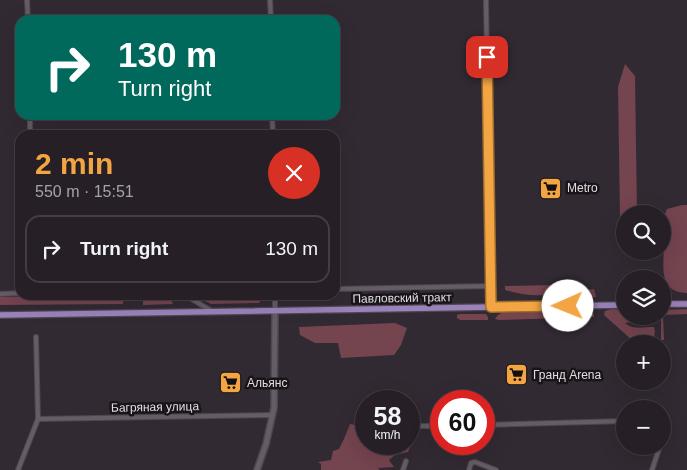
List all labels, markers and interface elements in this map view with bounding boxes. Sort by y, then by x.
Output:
icon: right [35,35,100,100]
text: 130 m [118,35,217,74]
pin [466,36,508,78]
icon: arrive [473,43,501,71]
text: Turn right [118,76,211,101]
text: 2 min [35,147,113,180]
button: close [268,147,320,199]
supermarket icon: Metro [539,176,563,200]
place label: Metro [567,181,598,195]
text: 550 m · 15:51 [35,183,134,200]
map controls [616,205,671,455]
button: search [616,205,671,260]
icon: right [37,235,65,263]
text: Turn right [80,238,168,259]
text: 130 m [265,238,318,259]
button: layers [616,270,671,325]
position arrow [541,279,593,331]
street label: Павловский тракт [352,290,452,306]
button: + [616,335,671,390]
supermarket icon: Гранд Arena [505,363,529,387]
place label: Гранд Arena [533,368,601,382]
supermarket icon: Альянс [219,371,243,395]
place label: Альянс [247,376,287,390]
speed limit sign: 60 [430,390,495,455]
street label: Багряная улица [111,399,199,415]
button: − [616,400,671,455]
text: 58 [374,402,401,430]
text: km/h [374,428,401,442]

